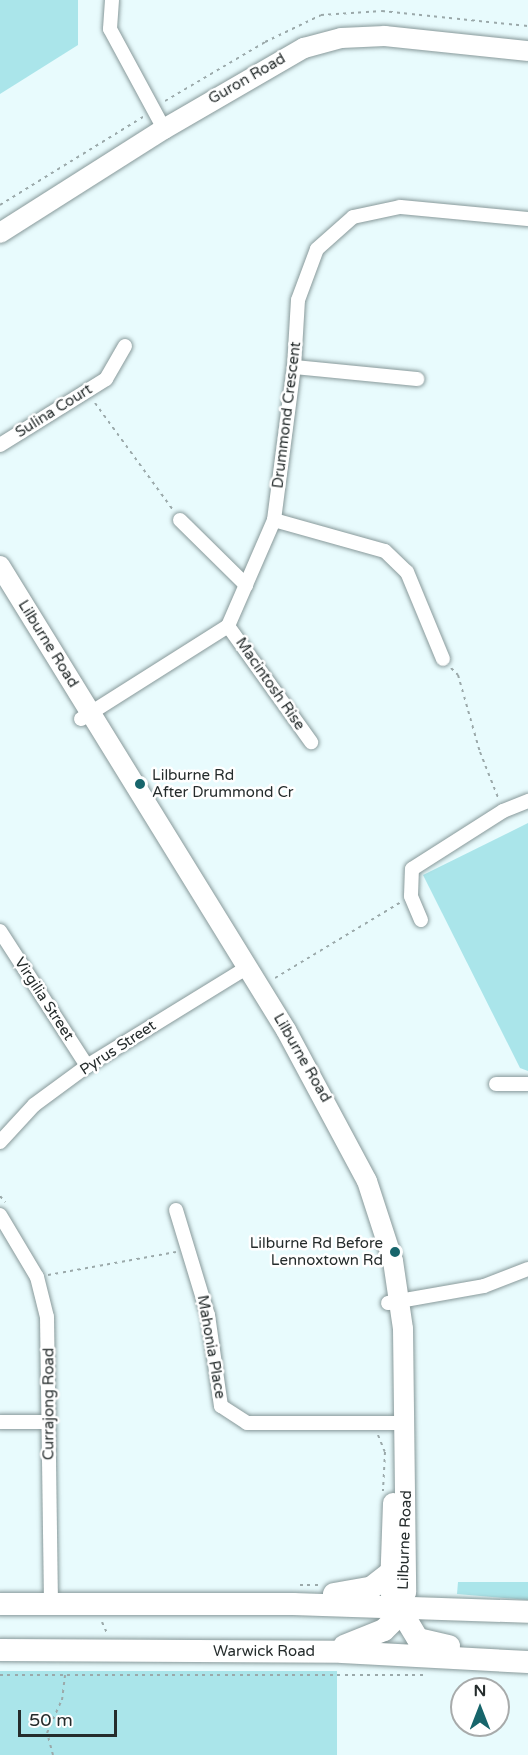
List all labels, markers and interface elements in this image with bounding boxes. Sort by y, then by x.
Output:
street label: Guron Road [205,50,289,108]
street label: Drummond Crescent [269,341,305,489]
street label: Sulina Court [12,380,96,442]
street label: Lilburne Road [14,597,82,691]
street label: Macintosh Rise [231,634,309,734]
place label: Lilburne Rd After Drummond Cr [152,766,293,801]
marker: Lilburne Rd After Drummond Cr [133,777,147,791]
street label: Virgilia Street [10,954,78,1044]
street label: Lilburne Road [269,1010,335,1106]
street label: Pyrus Street [77,1017,159,1079]
place label: Lilburne Rd Before Lennoxtown Rd [250,1234,383,1269]
marker: Lilburne Rd Before Lennoxtown Rd [388,1245,402,1259]
street label: Mahonia Place [193,1294,229,1400]
street label: Currajong Road [40,1348,58,1460]
street label: Lilburne Road [394,1490,416,1590]
street label: Warwick Road [213,1643,315,1661]
north arrow [450,1677,510,1737]
text: N [474,1681,486,1701]
scale bar [21,1698,120,1736]
text: 50 m [29,1709,73,1731]

